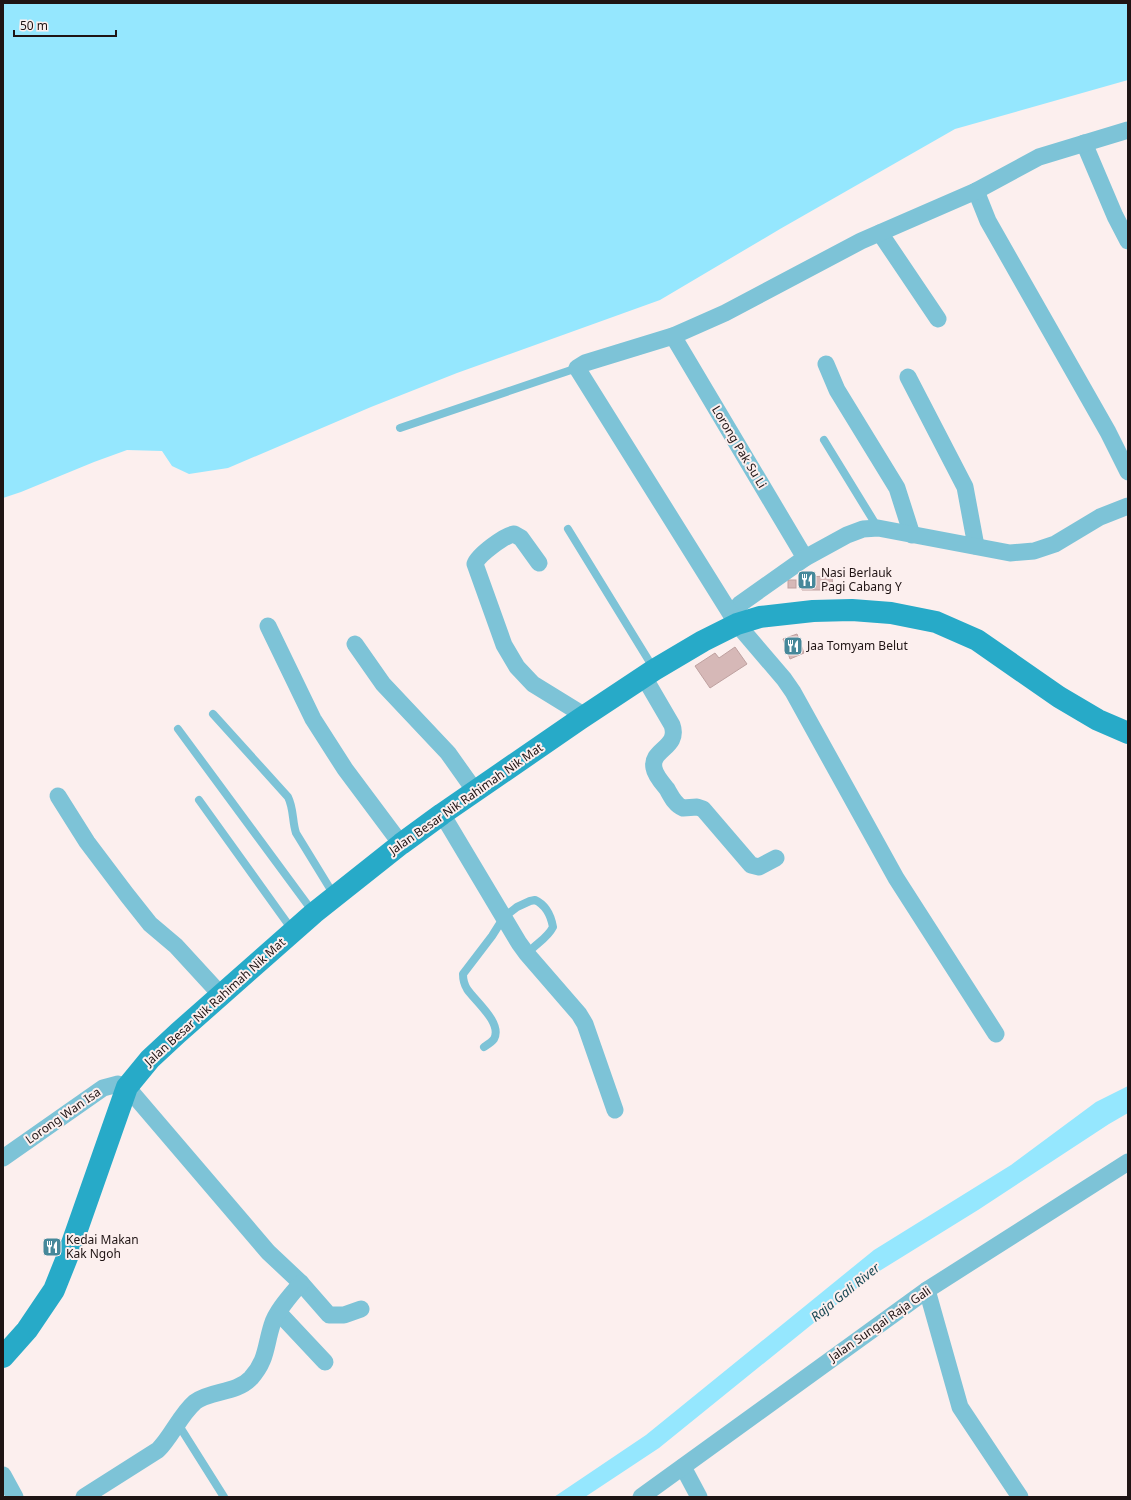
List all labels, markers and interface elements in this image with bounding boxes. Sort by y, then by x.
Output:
scale bar [14,12,116,38]
text: 50 m [20,17,48,34]
street label: Lorong Pak Su Li [708,402,771,491]
place label: Nasi Berlauk Pagi Cabang Y [821,564,902,595]
restaurant icon: Nasi Berlauk Pagi Cabang Y [796,569,818,591]
restaurant icon: Jaa Tomyam Belut [782,635,804,657]
place label: Jaa Tomyam Belut [806,637,908,654]
street label: Jalan Besar Nik Rahimah Nik Mat [385,738,547,859]
street label: Jalan Besar Nik Rahimah Nik Mat [140,933,289,1070]
street label: Lorong Wan Isa [22,1083,104,1148]
place label: Kedai Makan Kak Ngoh [66,1231,139,1262]
restaurant icon: Kedai Makan Kak Ngoh [41,1236,63,1258]
water label: Raja Gali River [807,1258,884,1325]
street label: Jalan Sungai Raja Gali [824,1282,934,1366]

